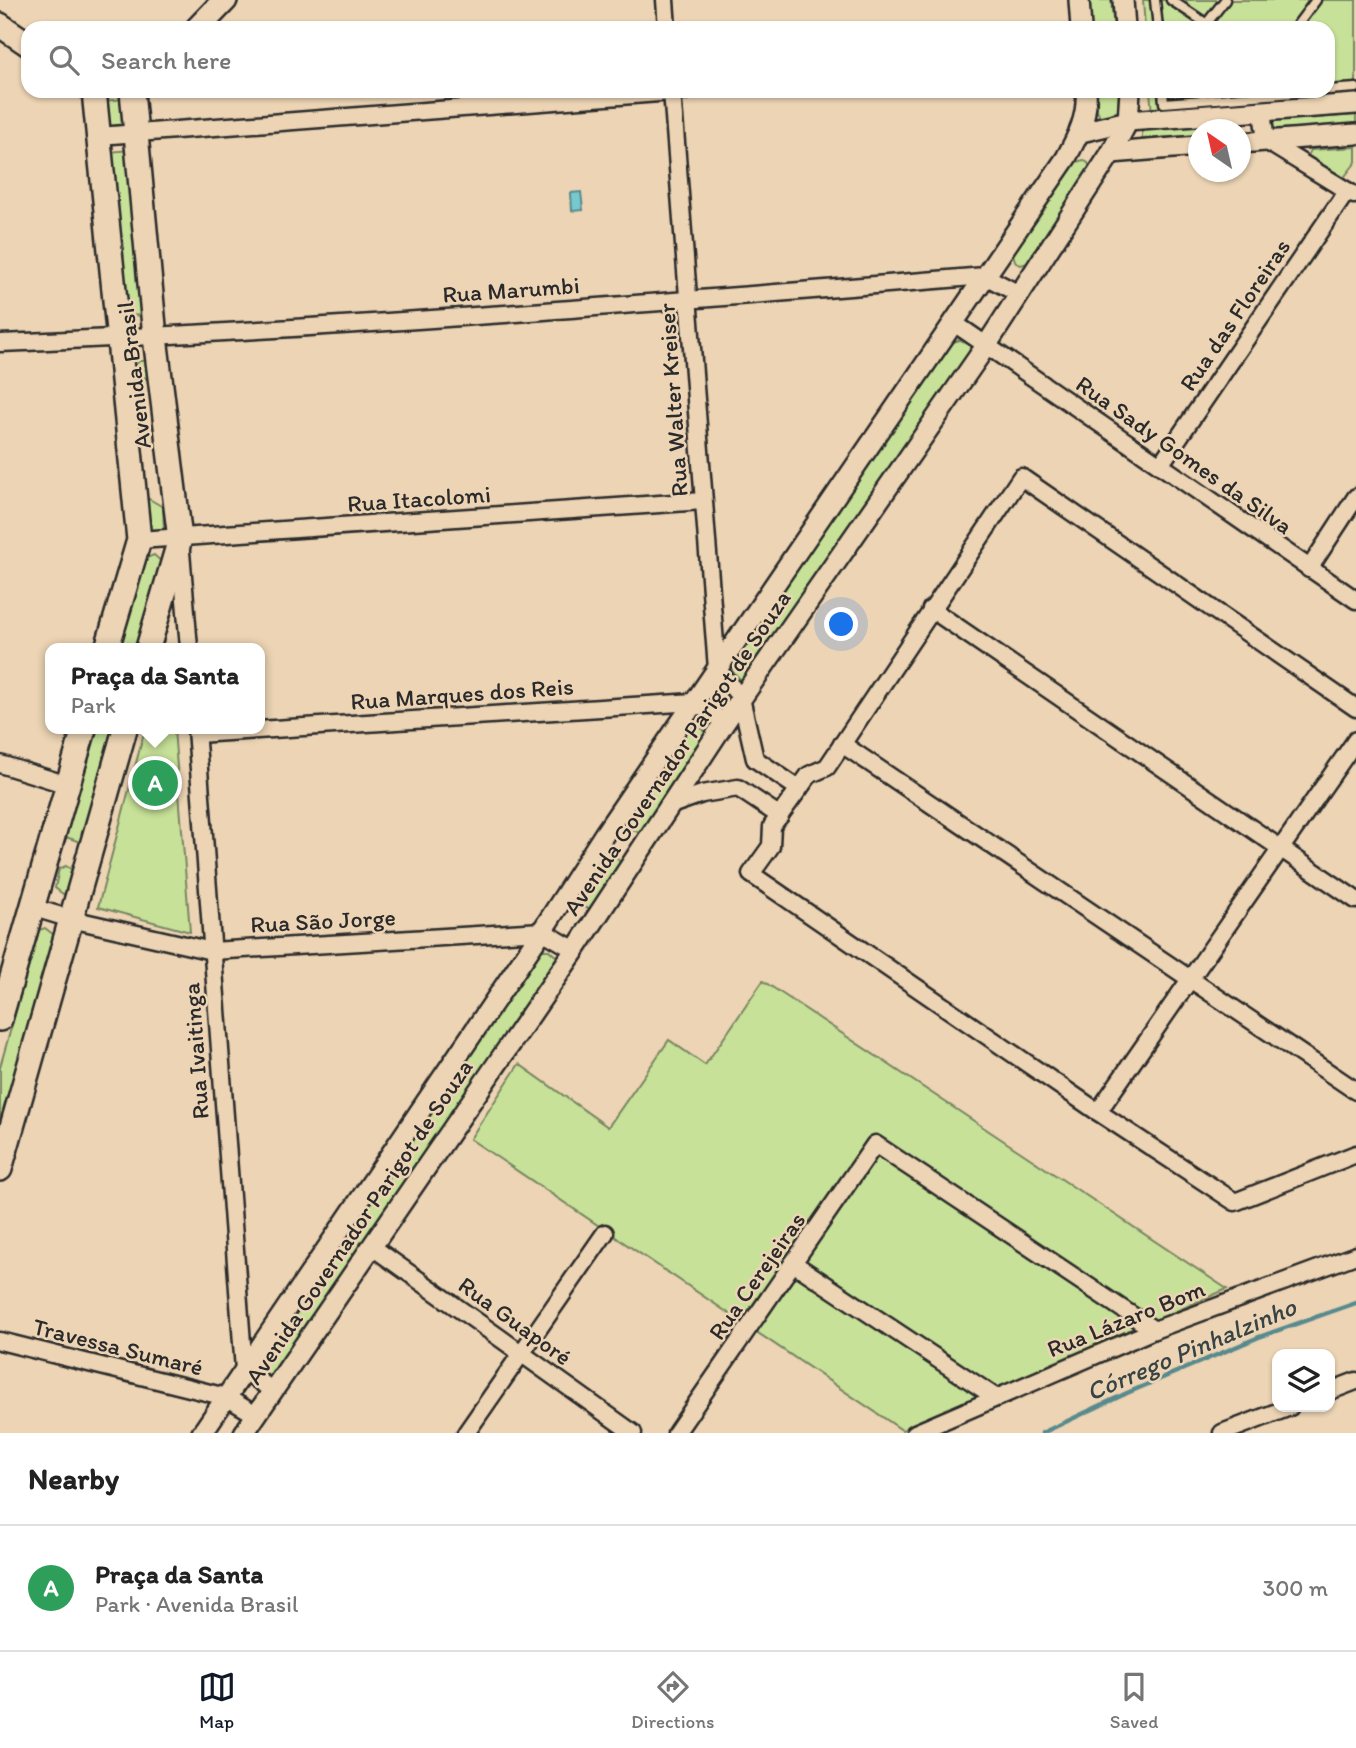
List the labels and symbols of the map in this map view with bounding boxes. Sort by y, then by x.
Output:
north arrow [1188,119,1251,182]
street label: Rua das Floreiras [1173,233,1296,396]
street label: Rua Marumbi [441,270,581,309]
street label: Avenida Brasil [110,299,157,451]
street label: Rua Walter Kreiser [651,302,694,498]
street label: Rua Sady Gomes da Silva [1071,369,1298,540]
street label: Rua Itacolomi [346,479,492,518]
street label: Avenida Governador Parigot de Souza [557,585,797,921]
your location [824,607,858,641]
street label: Rua Marques dos Reis [349,671,575,716]
pin: A [132,757,178,809]
street label: Rua São Jorge [249,902,397,939]
street label: Rua Ivaitinga [176,981,215,1120]
street label: Avenida Governador Parigot de Souza [239,1054,479,1390]
street label: Rua Cerejeiras [702,1206,811,1345]
street label: Rua Guaporé [453,1270,578,1371]
street label: Rua Lázaro Bom [1043,1274,1209,1363]
water label: Córrego Pinhalzinho [1081,1290,1301,1408]
street label: Travessa Sumaré [30,1311,206,1382]

